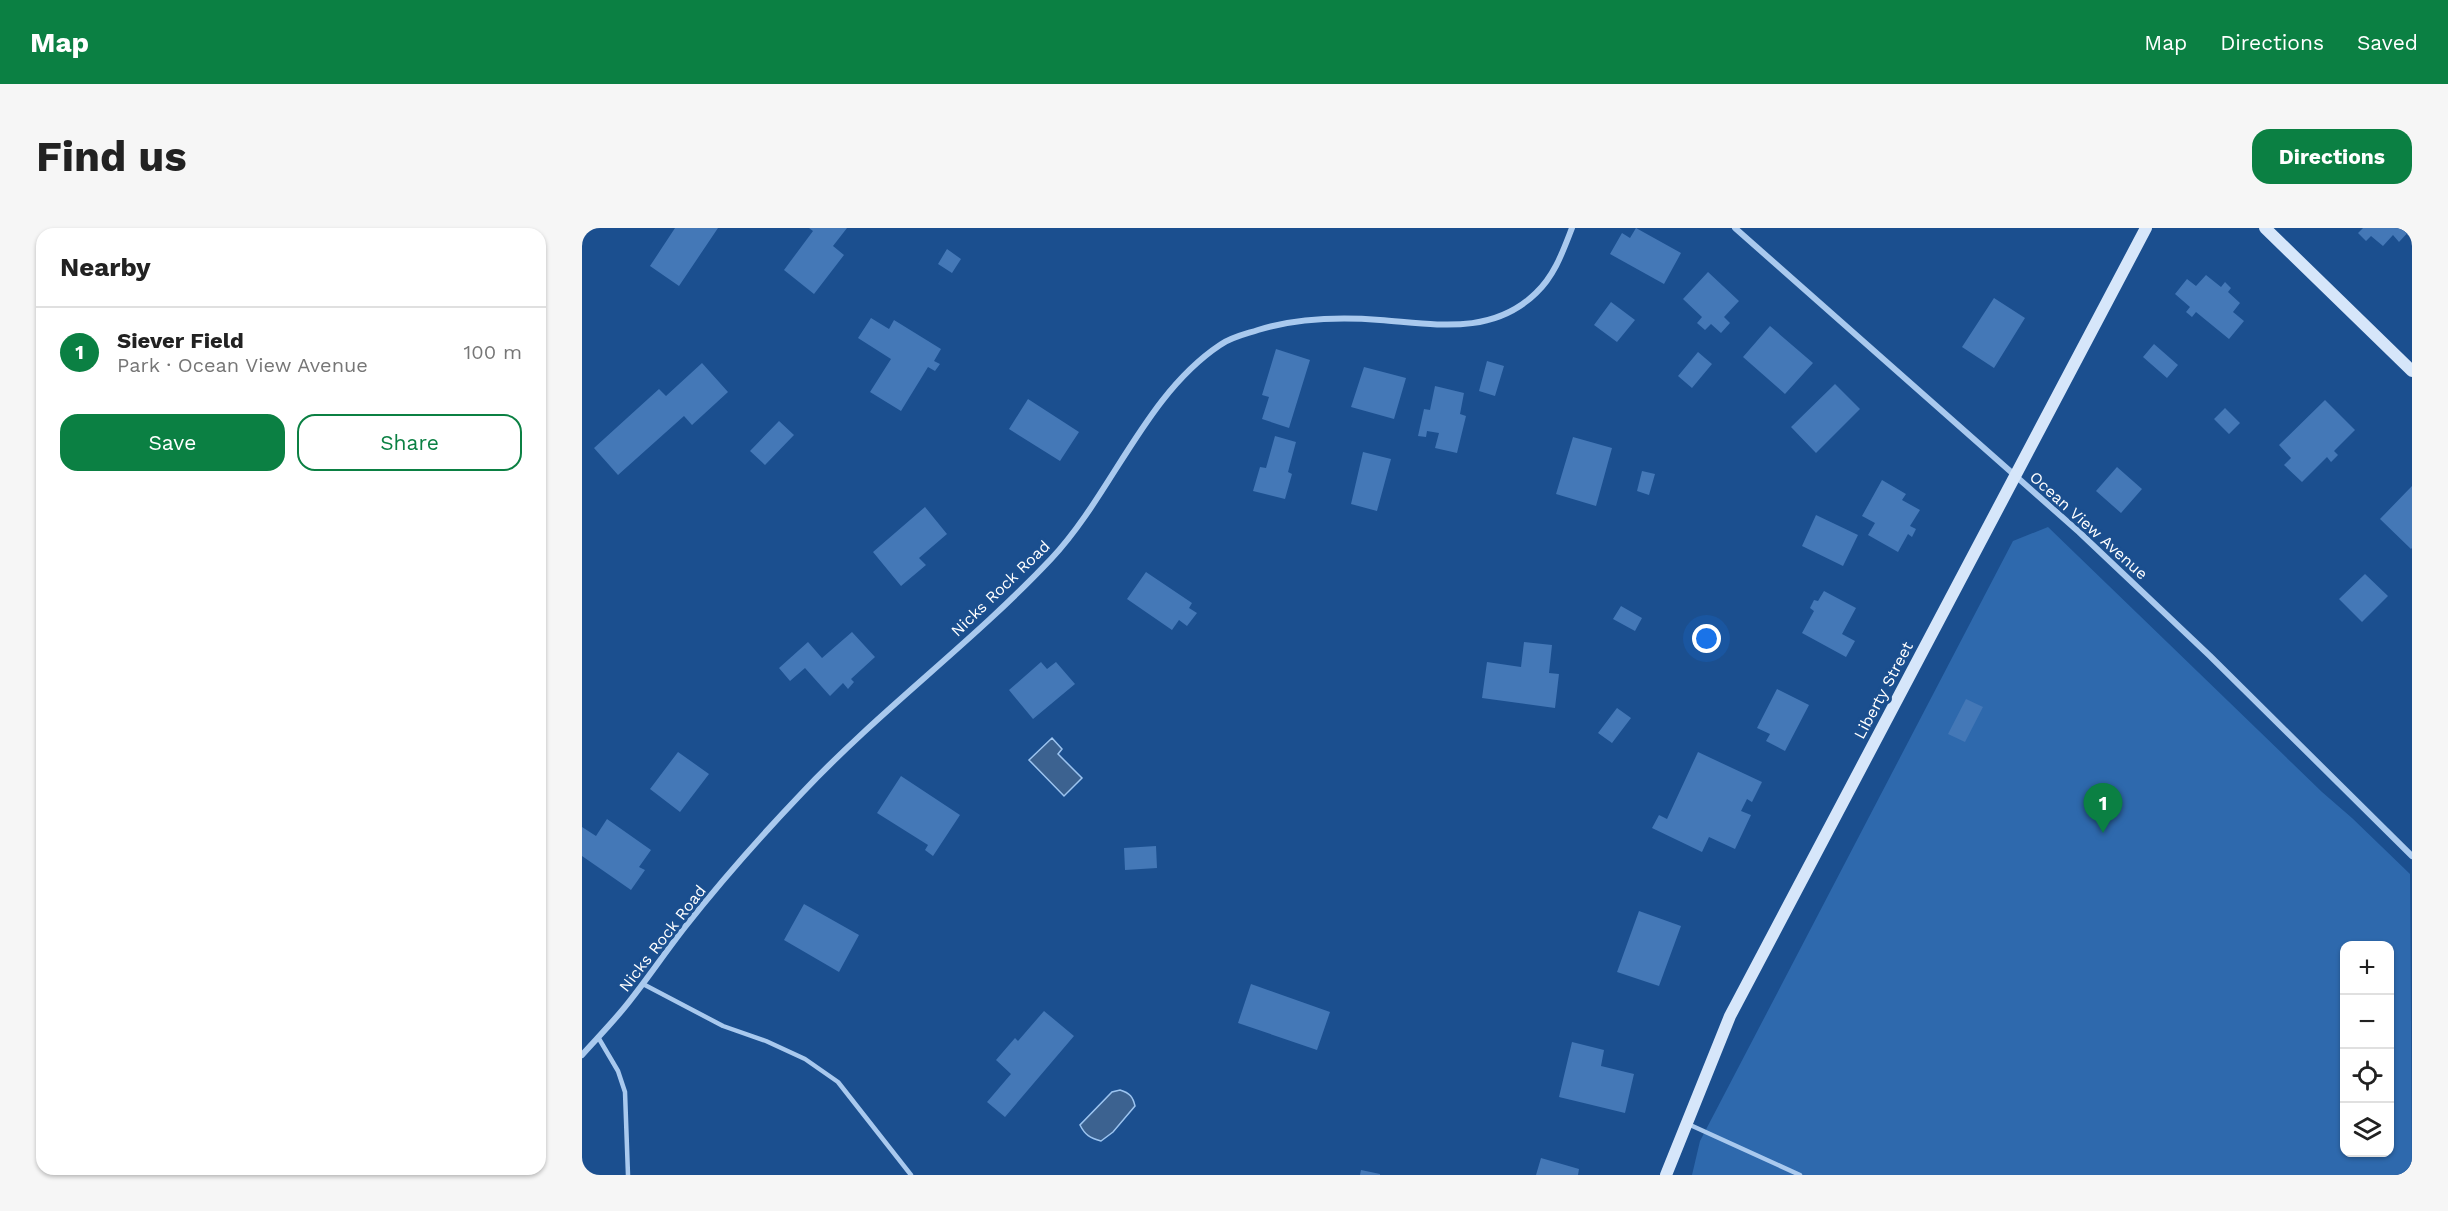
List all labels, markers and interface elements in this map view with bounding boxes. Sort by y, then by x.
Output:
text: Map [30,26,89,59]
text: Map [2144,30,2187,55]
text: Directions [2220,30,2324,55]
text: Saved [2357,30,2418,55]
button: Directions [2252,129,2412,184]
text: Find us [36,132,187,181]
text: Nearby [60,252,151,282]
text: Siever Field [117,328,244,353]
text: 1 [75,340,84,364]
text: 100 m [463,340,522,364]
text: Park · Ocean View Avenue [117,353,368,377]
button: Save [60,414,285,471]
button: Share [297,414,522,471]
street label: Ocean View Avenue [2026,467,2152,583]
street label: Nicks Rock Road [947,536,1054,640]
your location [1692,624,1721,653]
street label: Liberty Street [1850,638,1917,742]
pin: 1 [2084,784,2122,833]
street label: Nicks Rock Road [615,881,710,995]
map controls [2340,941,2394,1157]
button: + [2340,941,2394,995]
button: − [2340,995,2394,1049]
button: locate [2340,1049,2394,1103]
button: layers [2340,1103,2394,1157]

